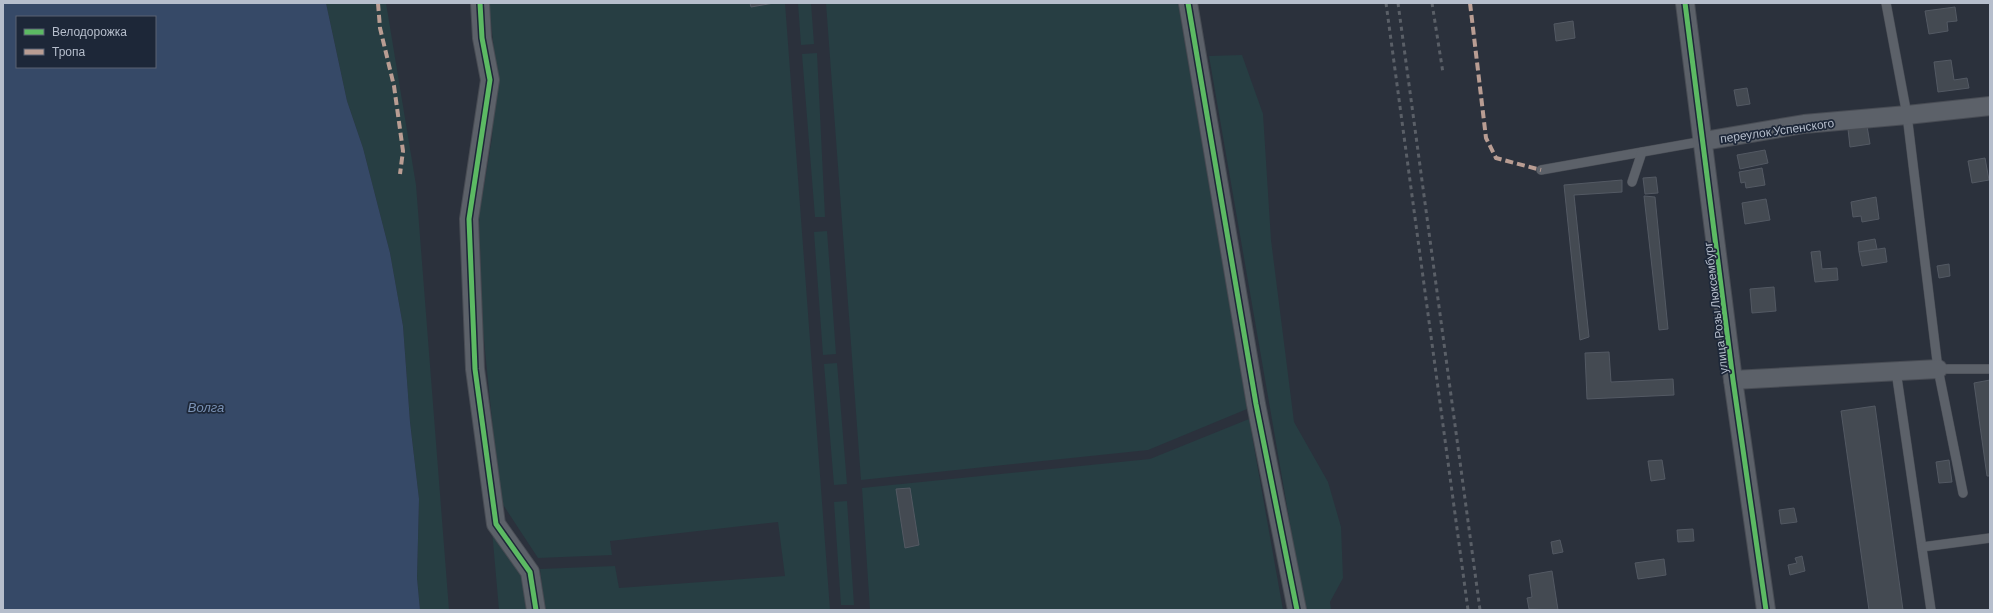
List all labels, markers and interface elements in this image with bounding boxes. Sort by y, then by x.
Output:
legend [16,16,156,68]
text: Велодорожка [52,24,127,39]
text: Тропа [52,44,86,59]
street label: переулок Успенского [1719,115,1835,146]
street label: улица Розы Люксембург [1700,241,1731,375]
water label: Волга [188,399,224,415]

